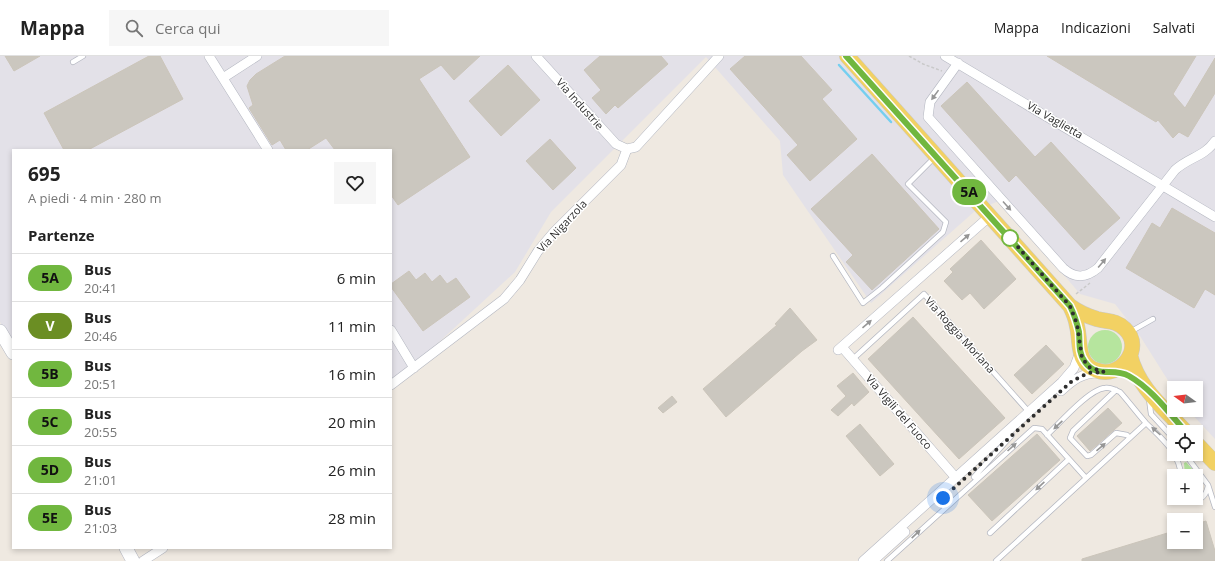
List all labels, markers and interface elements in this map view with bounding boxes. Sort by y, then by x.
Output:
search box [109,10,389,46]
text: Mappa [20,15,85,41]
icon: search [123,17,145,39]
text: Cerca qui [155,18,221,38]
text: Mappa [994,18,1039,37]
text: Indicazioni [1061,18,1131,37]
text: Salvati [1153,18,1195,37]
street label: Via Industrie [553,75,607,133]
one-way arrow [931,90,939,100]
street label: Via Vaglietta [1024,97,1086,142]
text: 695 [28,161,61,187]
button: heart [334,162,376,204]
line badge: 5A [951,179,987,205]
text: 5A [960,182,978,201]
text: A piedi · 4 min · 280 m [28,189,162,207]
street label: Via Nigarzola [533,196,590,255]
one-way arrow [1003,201,1012,212]
text: Partenze [28,225,95,245]
unlabelled marker [1001,229,1019,247]
one-way arrow [960,234,970,243]
one-way arrow [1098,257,1107,268]
text: Bus [84,259,111,279]
text: 5A [41,268,59,287]
text: 6 min [337,268,376,288]
text: 20:41 [84,279,117,297]
street label: Via Roggia Morlana [922,293,999,376]
text: Bus [84,307,111,327]
text: V [45,316,55,335]
text: 11 min [328,316,376,336]
one-way arrow [863,320,872,329]
text: 20:46 [84,327,117,345]
text: Bus [84,355,111,375]
text: 5B [41,364,59,383]
text: 16 min [328,364,376,384]
street label: Via Vigili del Fuoco [863,371,936,452]
text: 20:51 [84,375,117,393]
north arrow [1167,381,1203,417]
map controls [1167,381,1203,549]
text: Bus [84,403,111,423]
text: 5C [42,412,58,431]
text: 20 min [328,412,376,432]
one-way arrow [1053,420,1063,430]
text: 20:55 [84,423,117,441]
button: locate [1167,425,1203,461]
one-way arrow [1151,426,1161,436]
one-way arrow [1007,443,1018,452]
one-way arrow [1096,443,1105,452]
text: Bus [84,451,111,471]
text: 5D [41,460,59,479]
text: 26 min [328,460,376,480]
button: + [1167,469,1203,505]
text: 21:01 [84,471,117,489]
one-way arrow [1035,481,1045,490]
your location [933,488,953,508]
text: Bus [84,499,111,519]
text: 5E [42,508,58,527]
text: 28 min [328,508,376,528]
button: − [1167,513,1203,549]
text: 21:03 [84,519,117,537]
one-way arrow [911,530,921,539]

